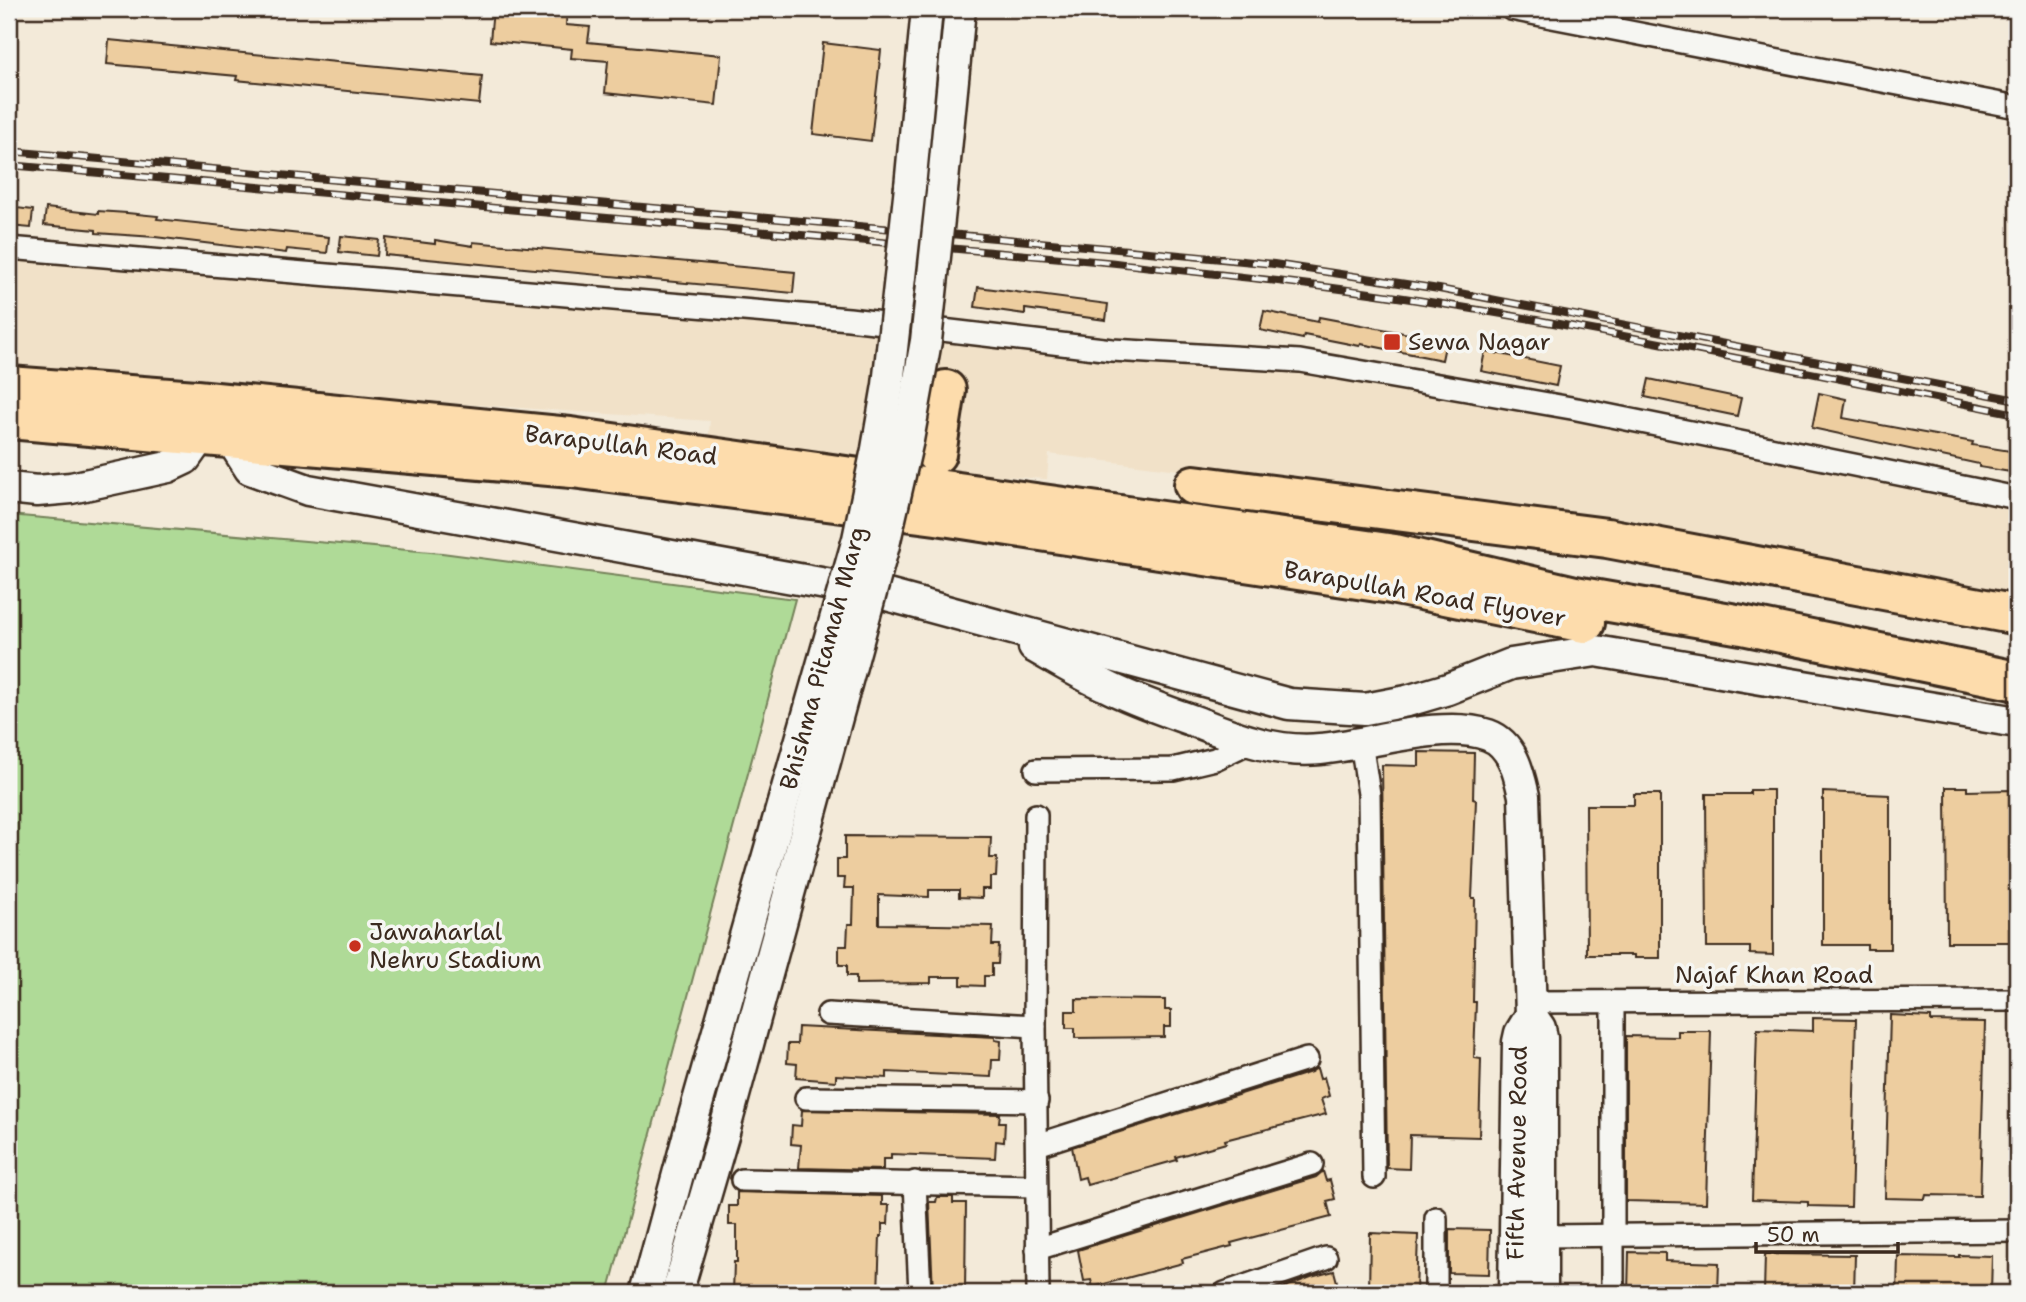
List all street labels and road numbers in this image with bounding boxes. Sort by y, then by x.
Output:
street label: Barapullah Road [523,417,719,473]
street label: Bhishma Pitamah Marg [772,523,874,793]
street label: Barapullah Road Flyover [1281,553,1569,635]
street label: Najaf Khan Road [1675,959,1873,991]
street label: Fifth Avenue Road [1499,1045,1535,1261]

